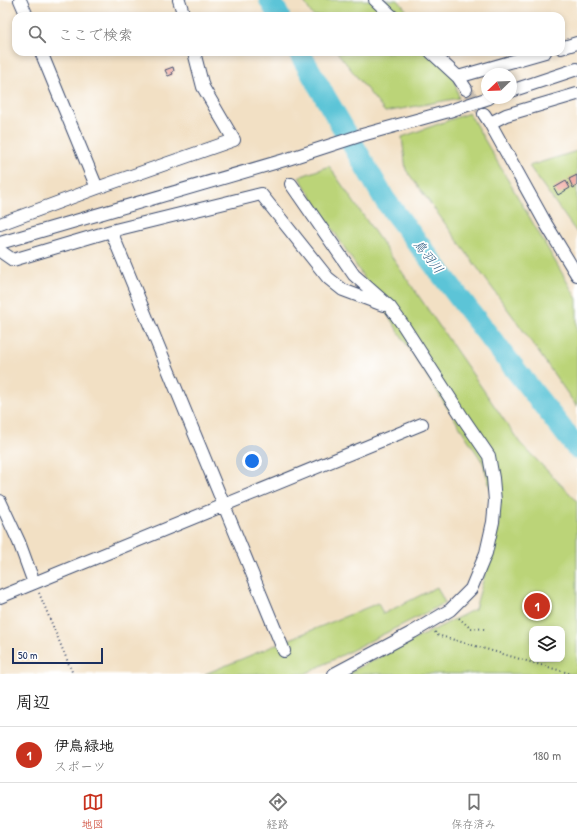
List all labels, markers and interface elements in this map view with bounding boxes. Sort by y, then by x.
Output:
search box [12,12,565,56]
icon: search [26,23,48,45]
text: ここで検索 [58,24,133,45]
north arrow [481,68,517,104]
water label: 鳥羽川 [410,235,448,277]
your location [242,451,262,471]
pin: 1 [524,591,550,621]
map controls [529,626,565,662]
button: layers [529,626,565,662]
scale bar [12,646,103,665]
text: 50 m [18,648,38,662]
text: 周辺 [16,690,50,713]
text: 伊鳥緑地 [54,735,114,756]
text: 1 [27,746,31,764]
text: 180 m [533,746,561,764]
text: スポーツ [54,757,106,775]
tab: 地図 [82,791,104,831]
tab: 経路 [267,791,289,831]
tab: 保存済み [452,791,496,831]

